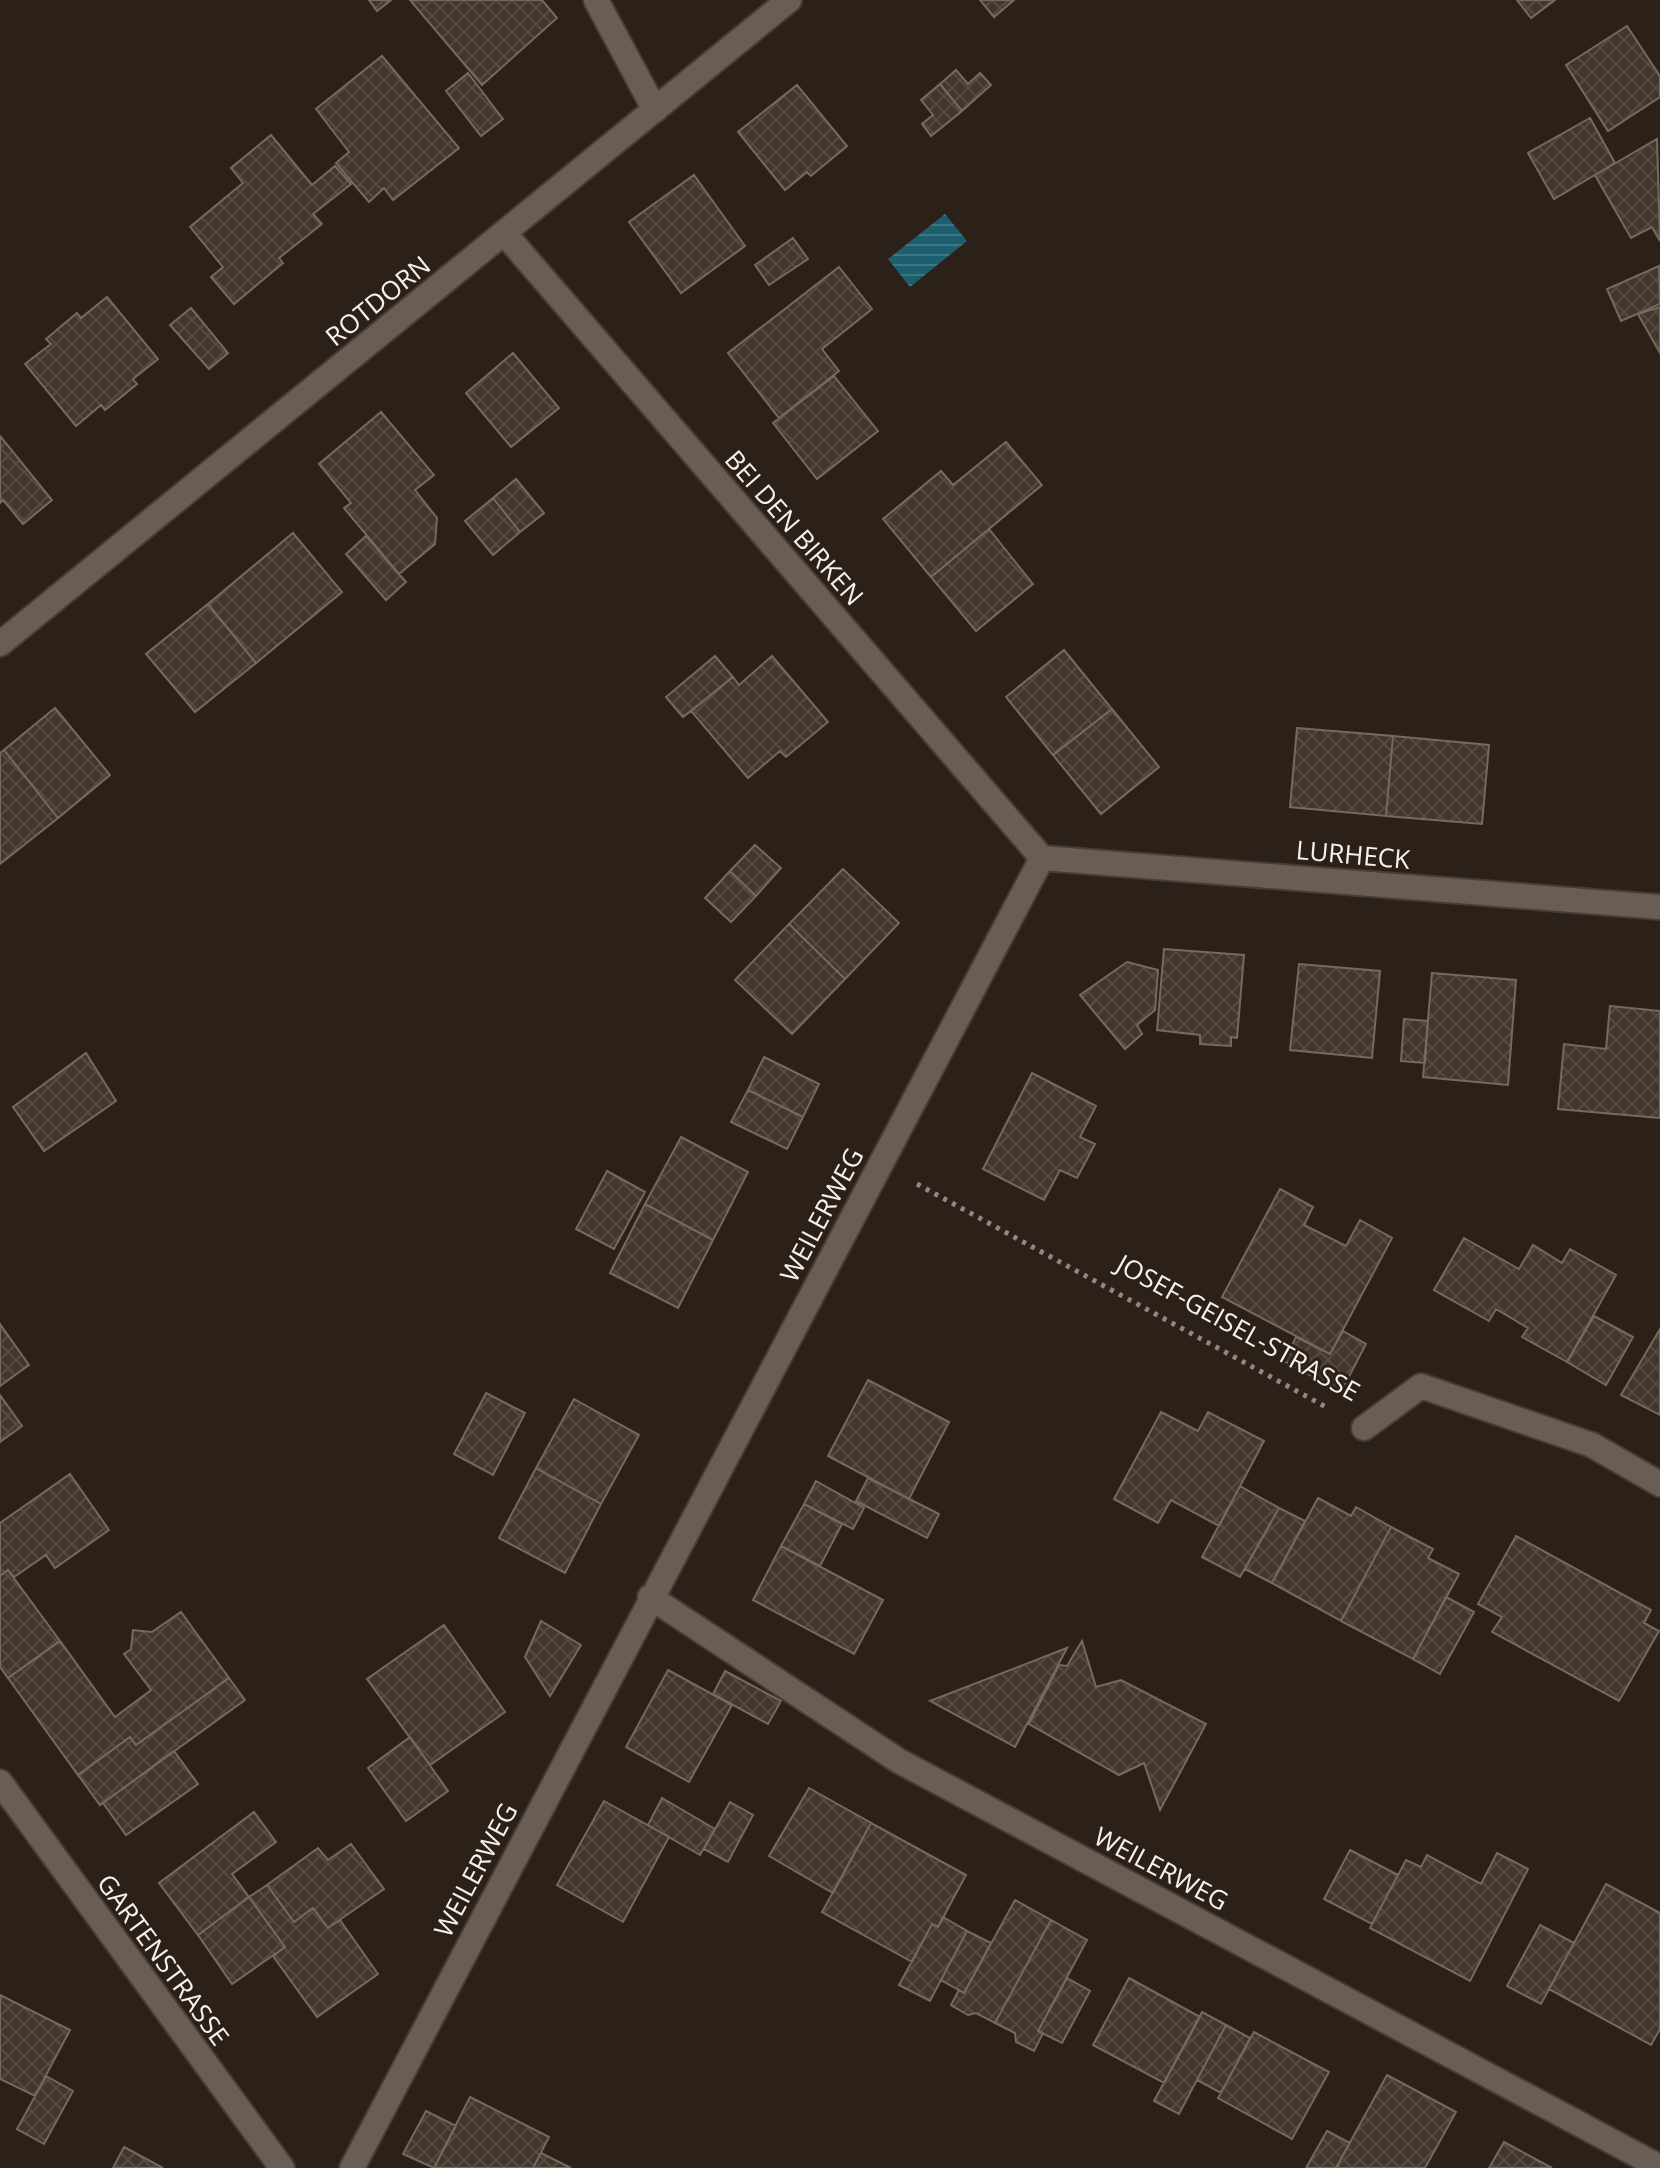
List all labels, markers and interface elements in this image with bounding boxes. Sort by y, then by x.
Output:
street label: ROTDORN [317,247,437,354]
street label: BEI DEN BIRKEN [717,442,872,613]
street label: LURHECK [1294,831,1412,877]
street label: WEILERWEG [771,1141,872,1288]
street label: JOSEF-GEISEL-STRASSE [1108,1244,1367,1409]
street label: WEILERWEG [425,1796,526,1943]
street label: WEILERWEG [1088,1818,1235,1919]
street label: GARTENSTRASSE [89,1866,238,2052]

